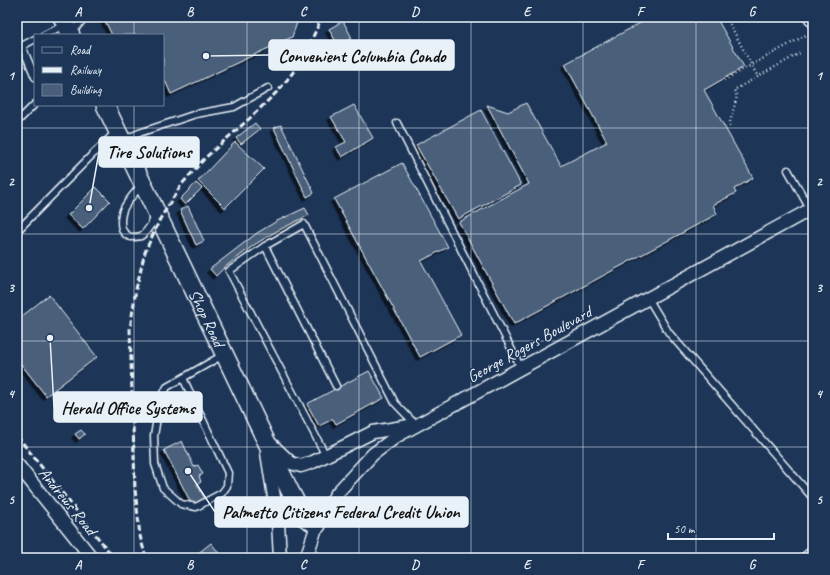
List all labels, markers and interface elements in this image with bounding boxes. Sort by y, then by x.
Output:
text: A [75,4,83,20]
text: B [187,4,195,20]
text: C [300,4,308,20]
text: D [411,4,420,20]
text: E [524,4,533,20]
text: F [637,4,646,20]
text: G [749,4,757,20]
legend [34,34,164,106]
callout: Convenient Columbia Condo [269,40,454,70]
text: Road [70,42,92,58]
text: Convenient Columbia Condo [278,45,447,67]
text: Railway [70,62,102,78]
text: 1 [8,68,16,84]
text: 1 [816,68,824,84]
text: Building [70,82,102,98]
callout: Tire Solutions [99,137,199,167]
text: Tire Solutions [107,141,193,163]
text: 2 [8,174,15,190]
text: 2 [816,174,823,190]
text: 3 [8,280,15,296]
text: 3 [816,280,823,296]
street label: Shop Road [184,286,230,352]
street label: George Rogers Boulevard [463,300,597,387]
text: 4 [8,386,16,402]
text: 4 [816,386,824,402]
callout: Herald Office Systems [54,392,202,422]
text: Herald Office Systems [61,397,196,419]
street label: Andrews Road [34,463,103,541]
text: 5 [8,492,15,508]
text: 5 [816,492,823,508]
callout: Palmetto Citizens Federal Credit Union [215,497,468,527]
text: Palmetto Citizens Federal Credit Union [222,501,460,523]
scale bar [668,515,774,541]
text: 50 m [674,521,696,537]
text: A [75,557,83,573]
text: B [187,557,195,573]
text: C [300,557,308,573]
text: D [411,557,420,573]
text: E [524,557,533,573]
text: F [637,557,646,573]
text: G [749,557,757,573]

